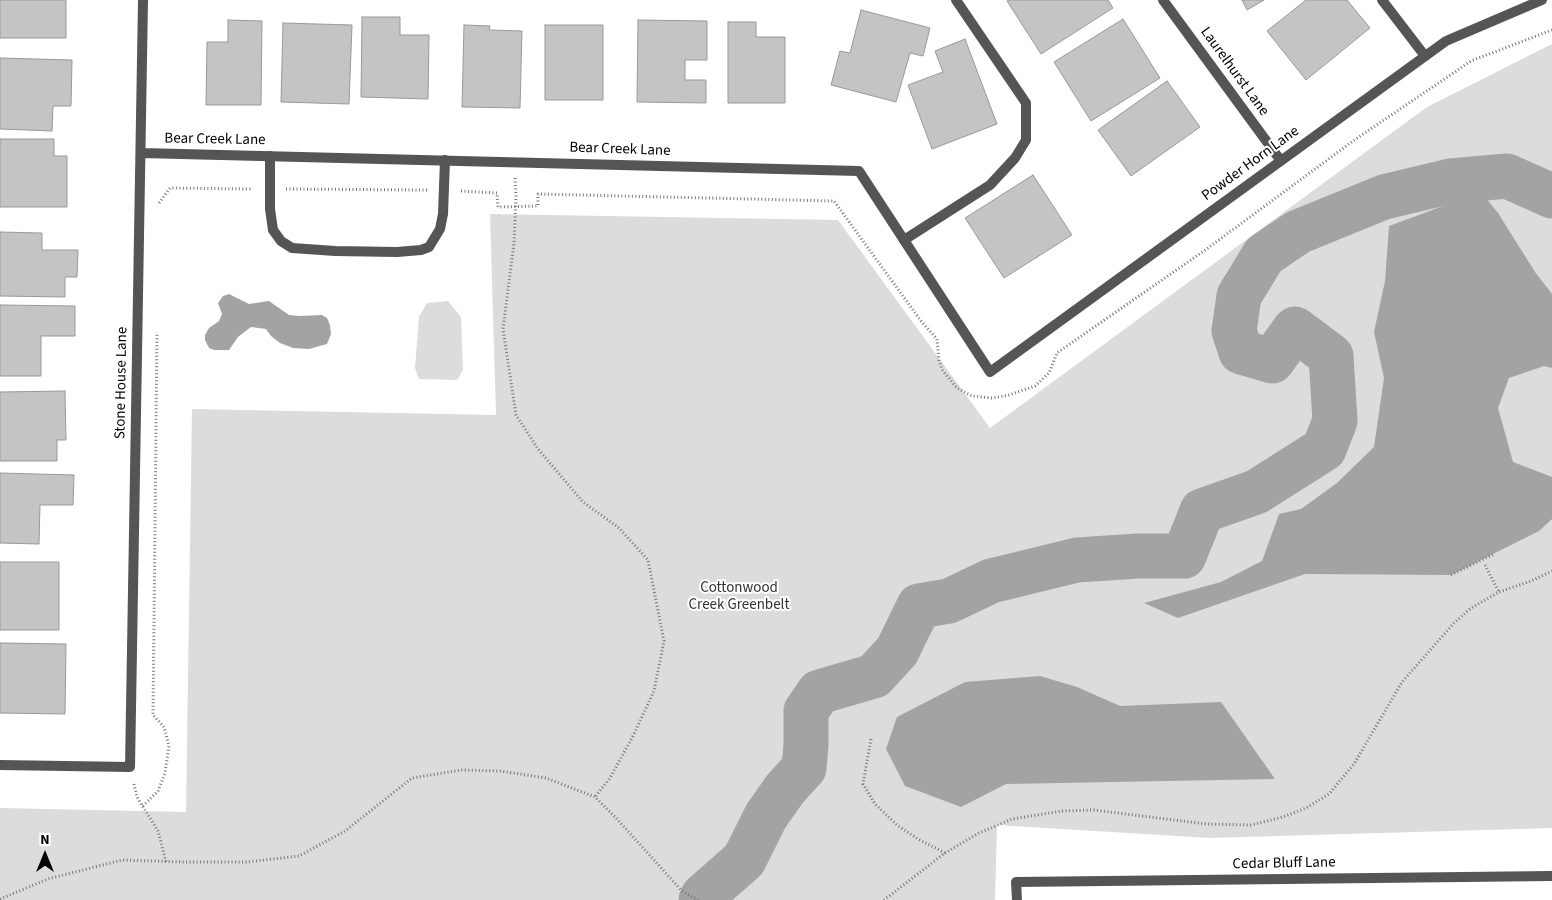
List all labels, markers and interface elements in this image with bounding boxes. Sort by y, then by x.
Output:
street label: Laurelhurst Lane [1196,24,1272,120]
street label: Powder Horn Lane [1199,123,1303,205]
street label: Bear Creek Lane [164,130,266,150]
street label: Bear Creek Lane [569,139,671,161]
street label: Stone House Lane [112,327,132,439]
park label: Cottonwood Creek Greenbelt [689,580,789,615]
north arrow [20,830,70,880]
text: N [40,830,50,850]
street label: Cedar Bluff Lane [1232,854,1336,874]

